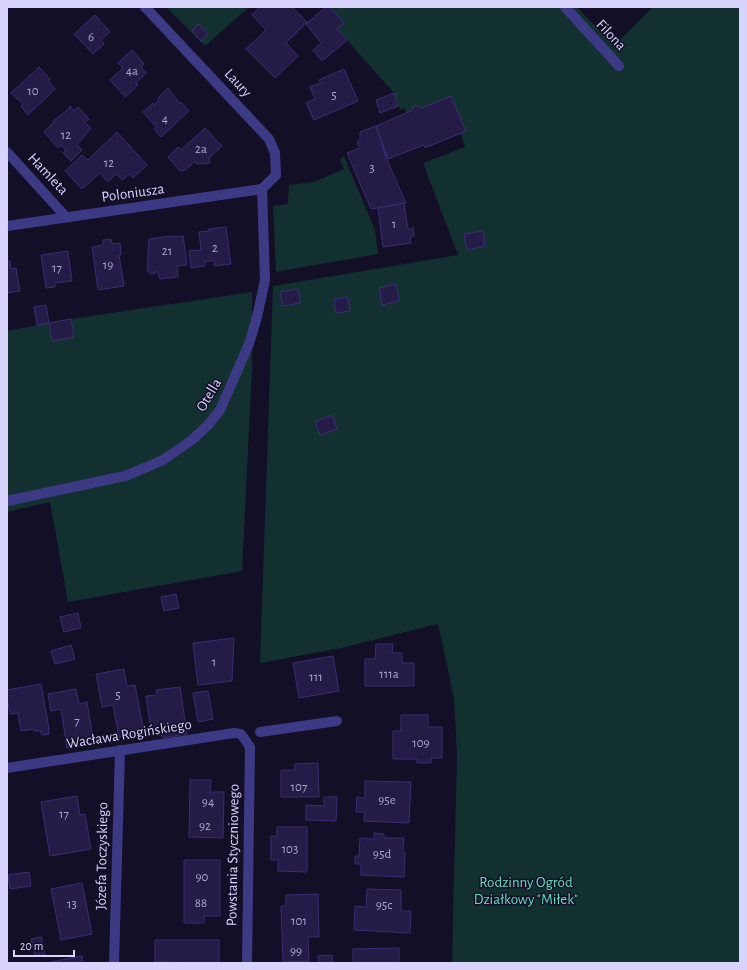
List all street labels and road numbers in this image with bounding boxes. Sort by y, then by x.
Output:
street label: Filona [593,17,629,53]
street label: Laury [222,66,255,100]
street label: Hamleta [25,150,71,198]
street label: Poloniusza [101,181,165,205]
street label: Otella [194,376,224,414]
street label: Wacława Rogińskiego [65,717,193,751]
street label: Powstania Styczniowego [224,784,242,926]
street label: Józefa Toczyskiego [94,802,110,910]

